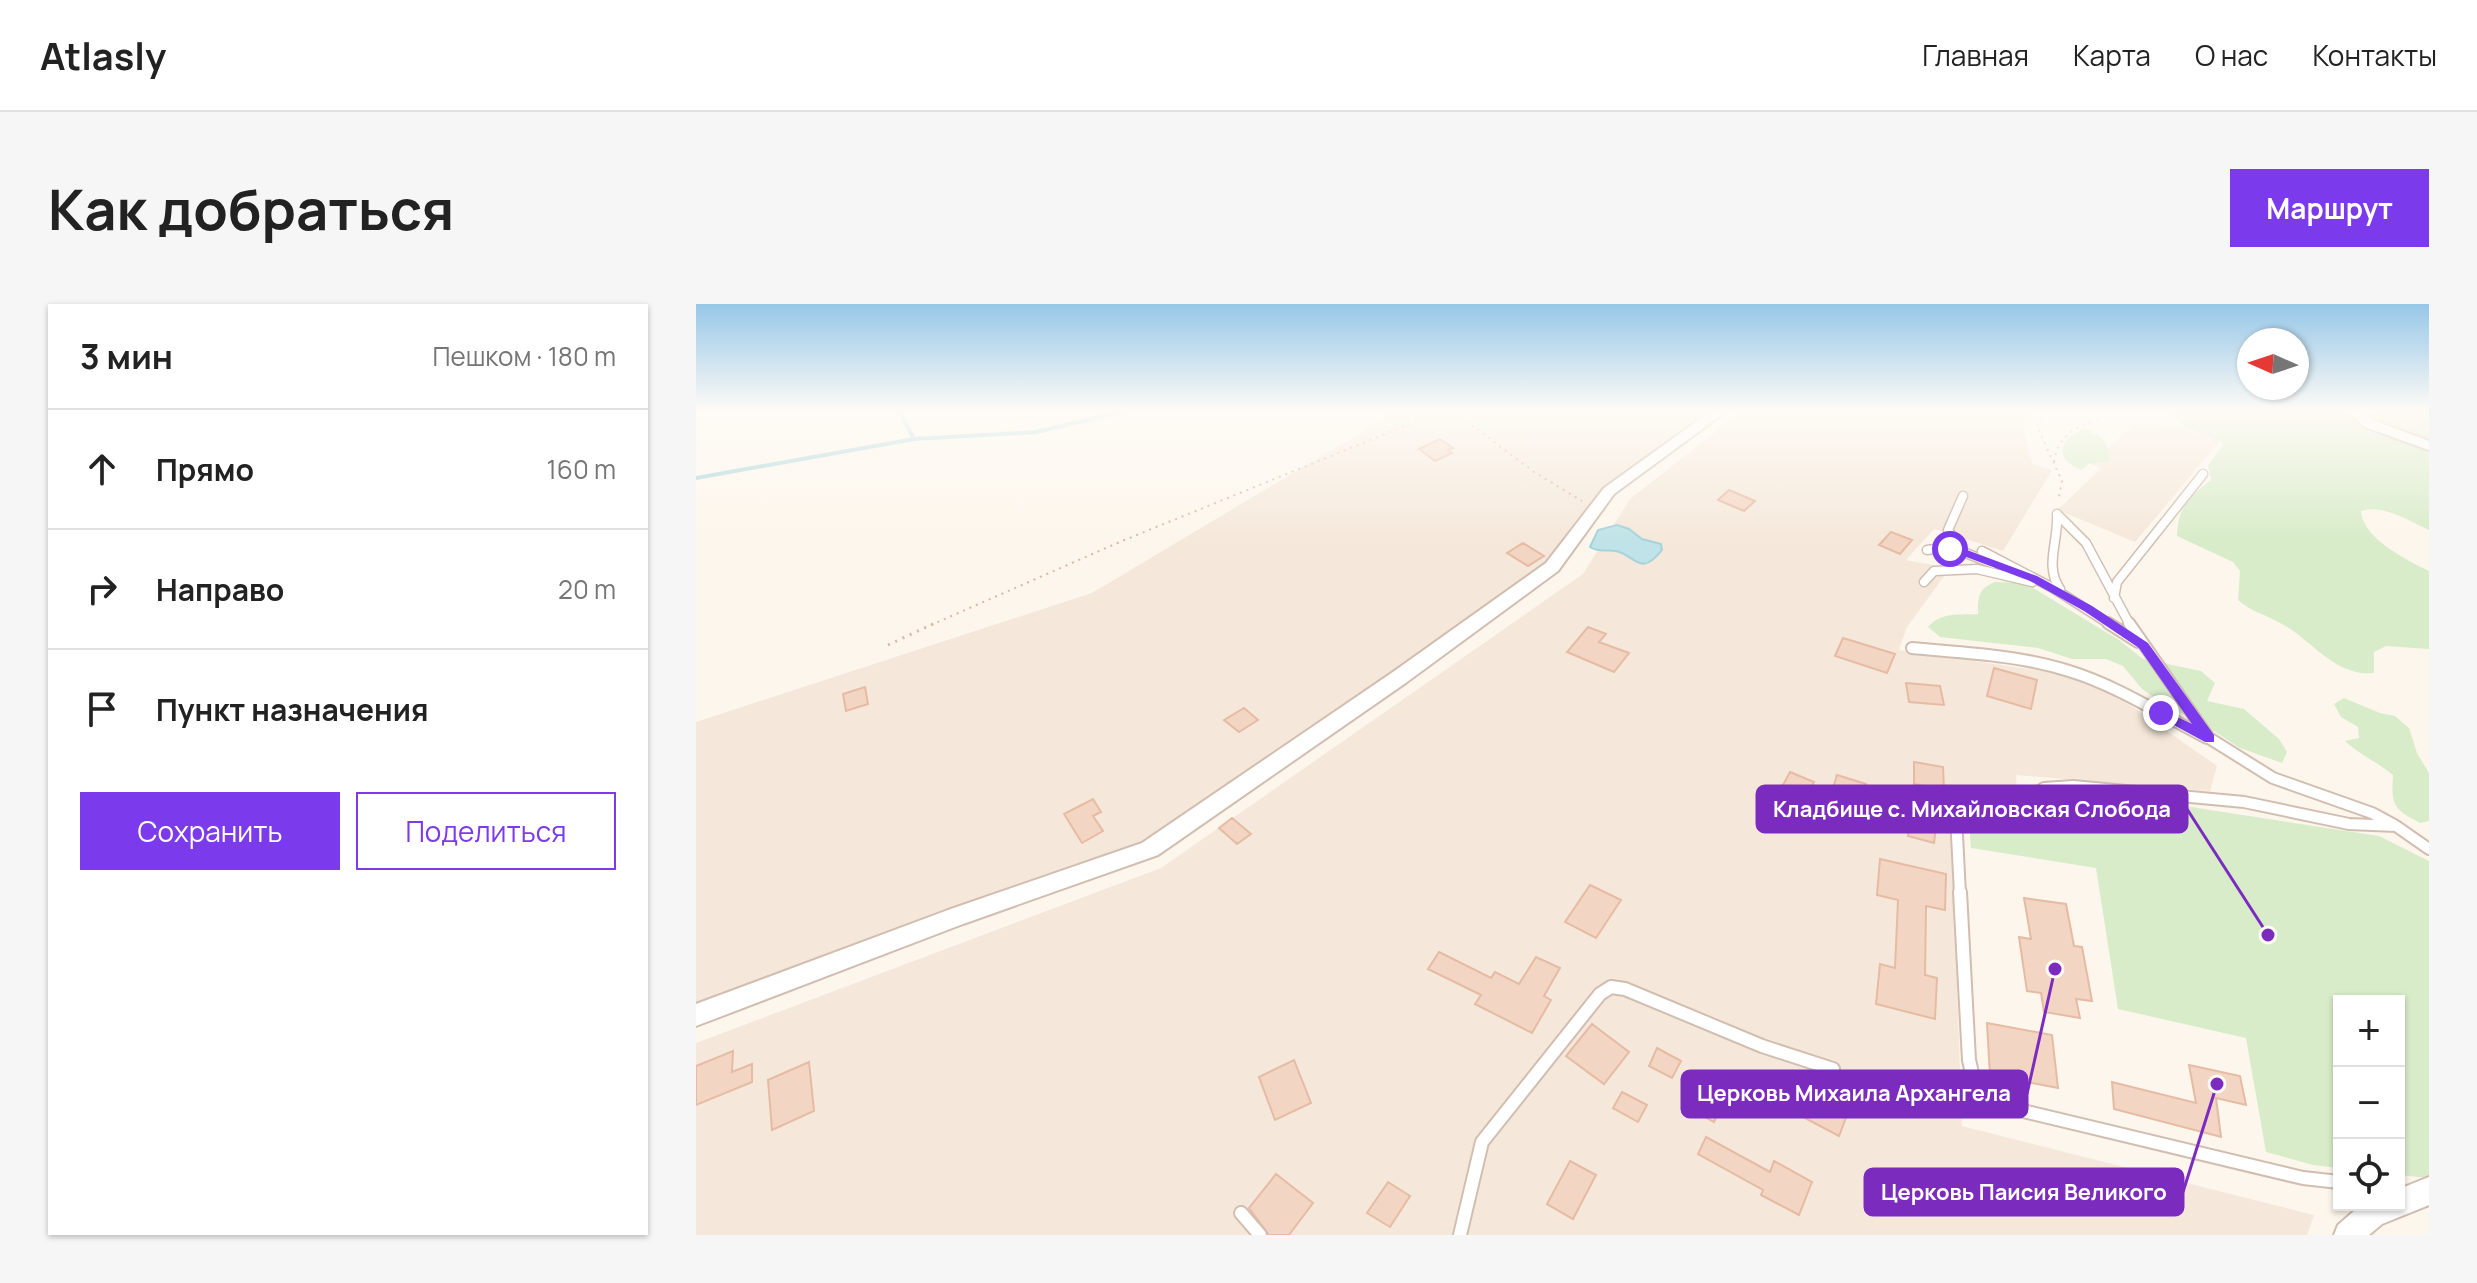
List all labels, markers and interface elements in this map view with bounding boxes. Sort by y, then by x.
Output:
text: Atlasly [40,29,166,81]
text: Главная [1922,36,2029,74]
text: Карта [2073,36,2151,74]
text: О нас [2195,36,2268,74]
text: Контакты [2312,36,2437,74]
button: Маршрут [2230,169,2429,247]
text: Как добраться [48,170,454,247]
north arrow [2237,328,2309,400]
text: 3 мин [80,333,173,379]
text: Пешком · 180 m [432,338,616,374]
icon: ahead [80,447,124,491]
text: Прямо [156,449,254,490]
text: 160 m [547,451,616,487]
route start [1932,531,1968,567]
icon: right [80,567,124,611]
text: Направо [156,569,284,610]
text: 20 m [558,571,616,607]
icon: arrive [80,687,124,731]
text: Пункт назначения [156,689,429,730]
route end [2143,695,2179,731]
callout: Кладбище с. Михайловская Слобода [1757,786,2187,832]
button: Сохранить [80,792,340,870]
button: Поделиться [356,792,616,870]
text: Кладбище с. Михайловская Слобода [1773,794,2171,824]
map controls [2333,995,2405,1211]
button: + [2333,995,2405,1067]
button: − [2333,1067,2405,1139]
callout: Церковь Михаила Архангела [1682,1071,2027,1117]
text: Церковь Михаила Архангела [1697,1078,2011,1108]
button: locate [2333,1139,2405,1211]
callout: Церковь Паисия Великого [1865,1169,2183,1215]
text: Церковь Паисия Великого [1881,1177,2167,1207]

